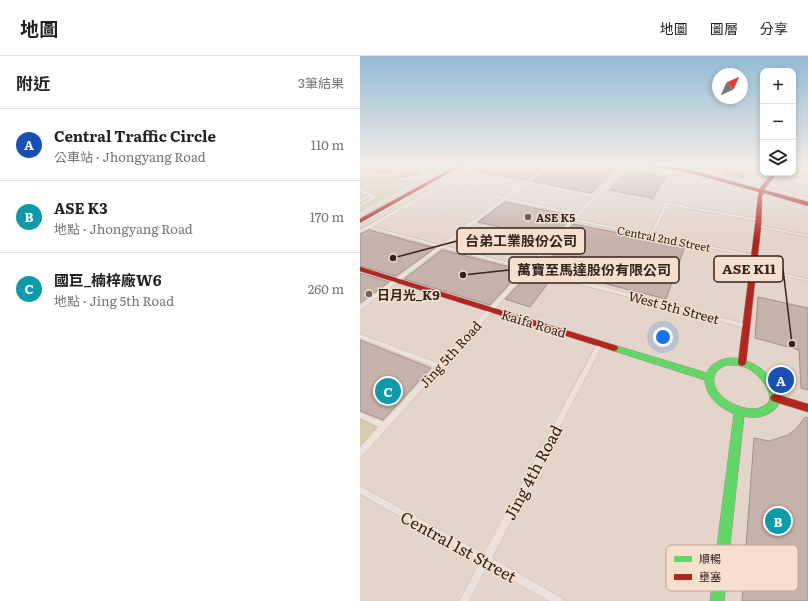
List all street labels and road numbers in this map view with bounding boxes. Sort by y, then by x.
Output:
street label: Central 2nd Street [616,221,713,255]
street label: West 5th Street [626,286,722,328]
street label: Kaifa Road [499,304,569,342]
street label: Jing 5th Road [415,316,485,392]
street label: Jing 4th Road [497,420,567,524]
street label: Central 1st Street [397,504,522,588]

